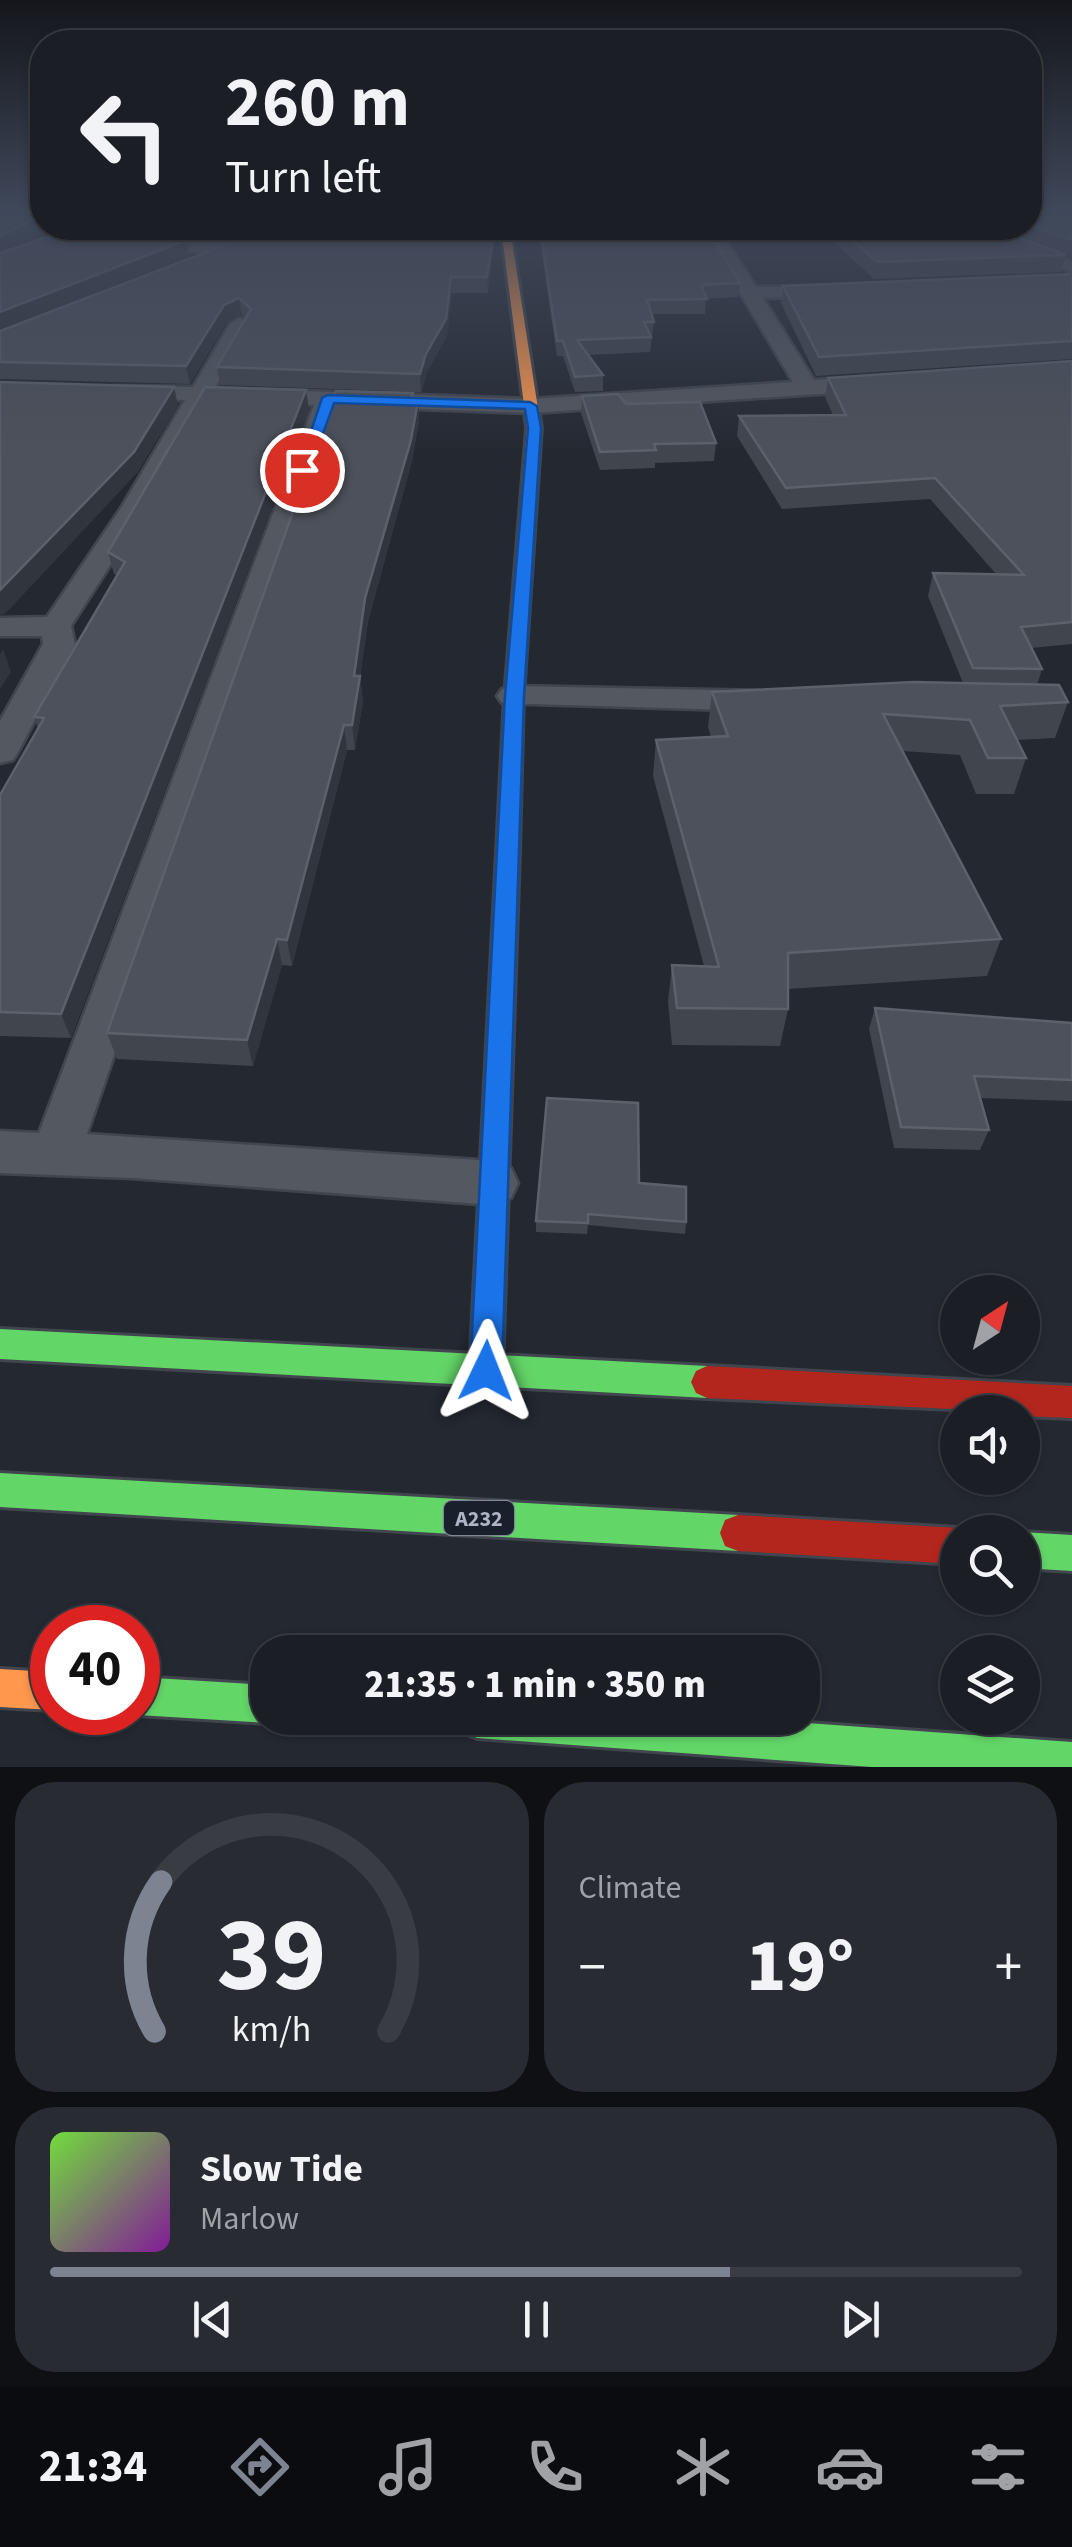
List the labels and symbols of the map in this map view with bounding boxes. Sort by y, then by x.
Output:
pin [260,428,345,513]
north arrow [940,1275,1040,1375]
position arrow [434,1319,538,1423]
road number: A232 [444,1501,514,1535]
speed limit sign: 40 [30,1605,160,1735]

